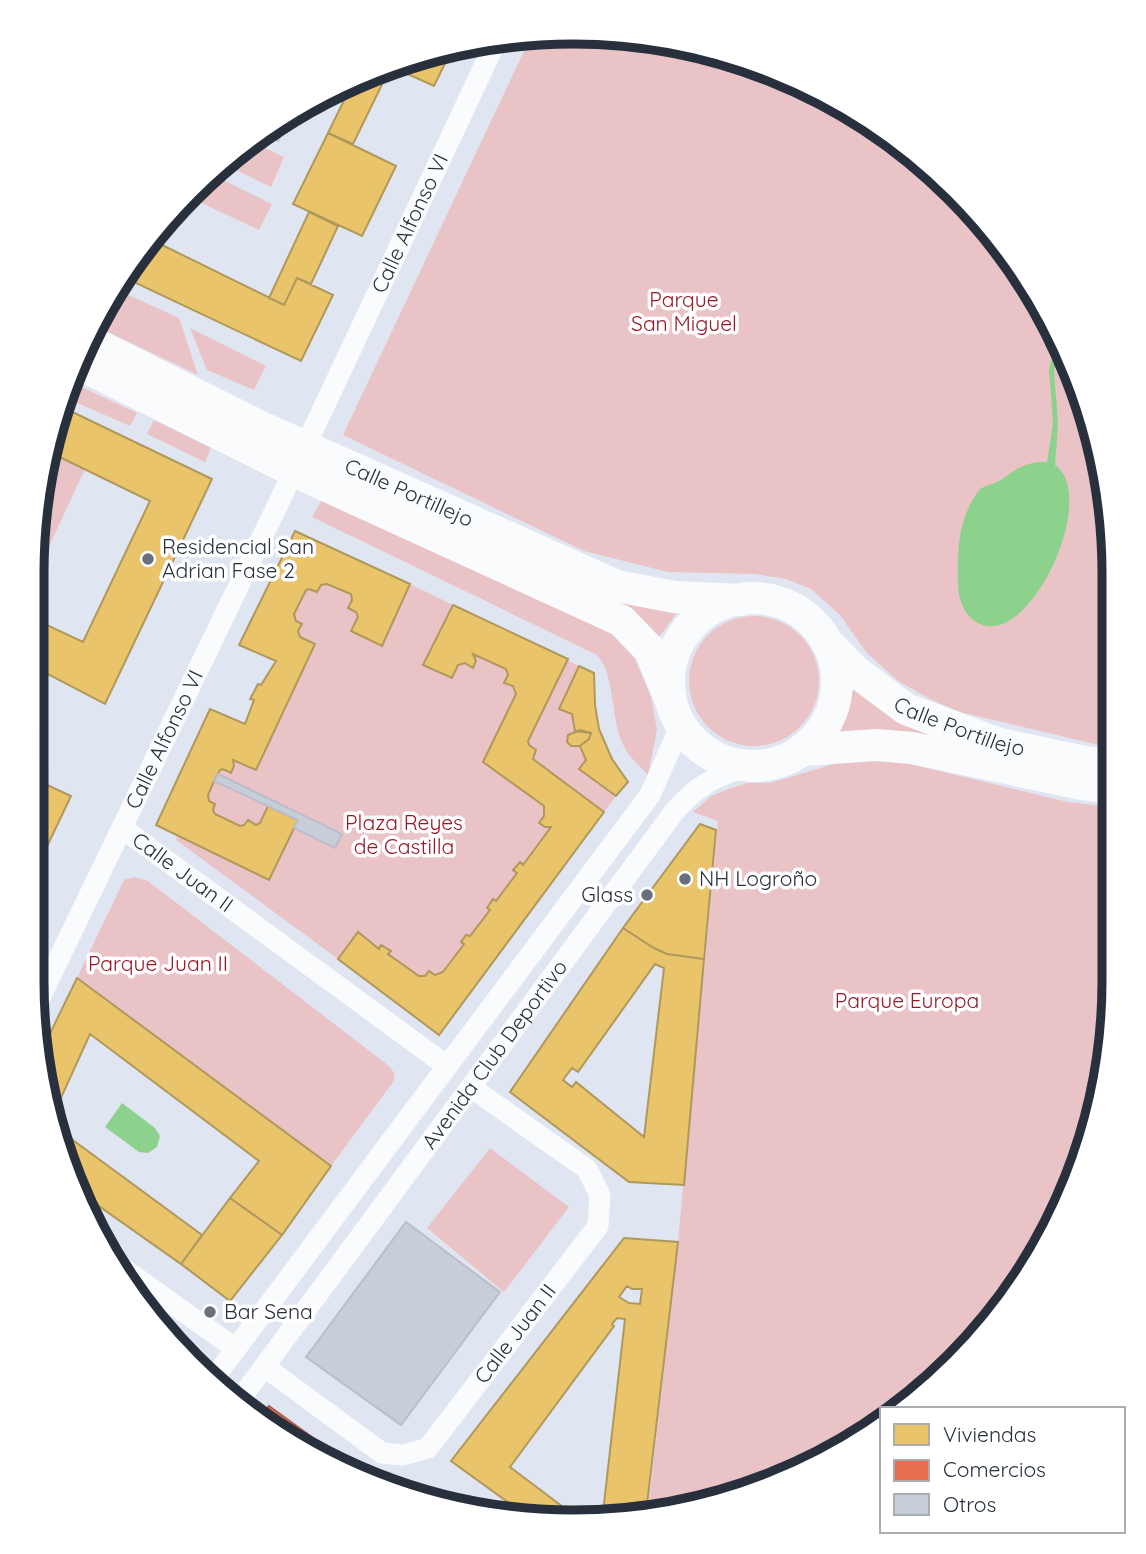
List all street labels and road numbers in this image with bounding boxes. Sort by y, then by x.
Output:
street label: Calle Alfonso VI [365,149,453,297]
street label: Calle Portillejo [341,452,478,532]
street label: Calle Alfonso VI [119,665,208,813]
street label: Calle Portillejo [889,690,1027,761]
street label: Calle Juan II [128,826,239,917]
street label: Avenida Club Deportivo [416,954,572,1154]
street label: Calle Juan II [468,1278,561,1388]

